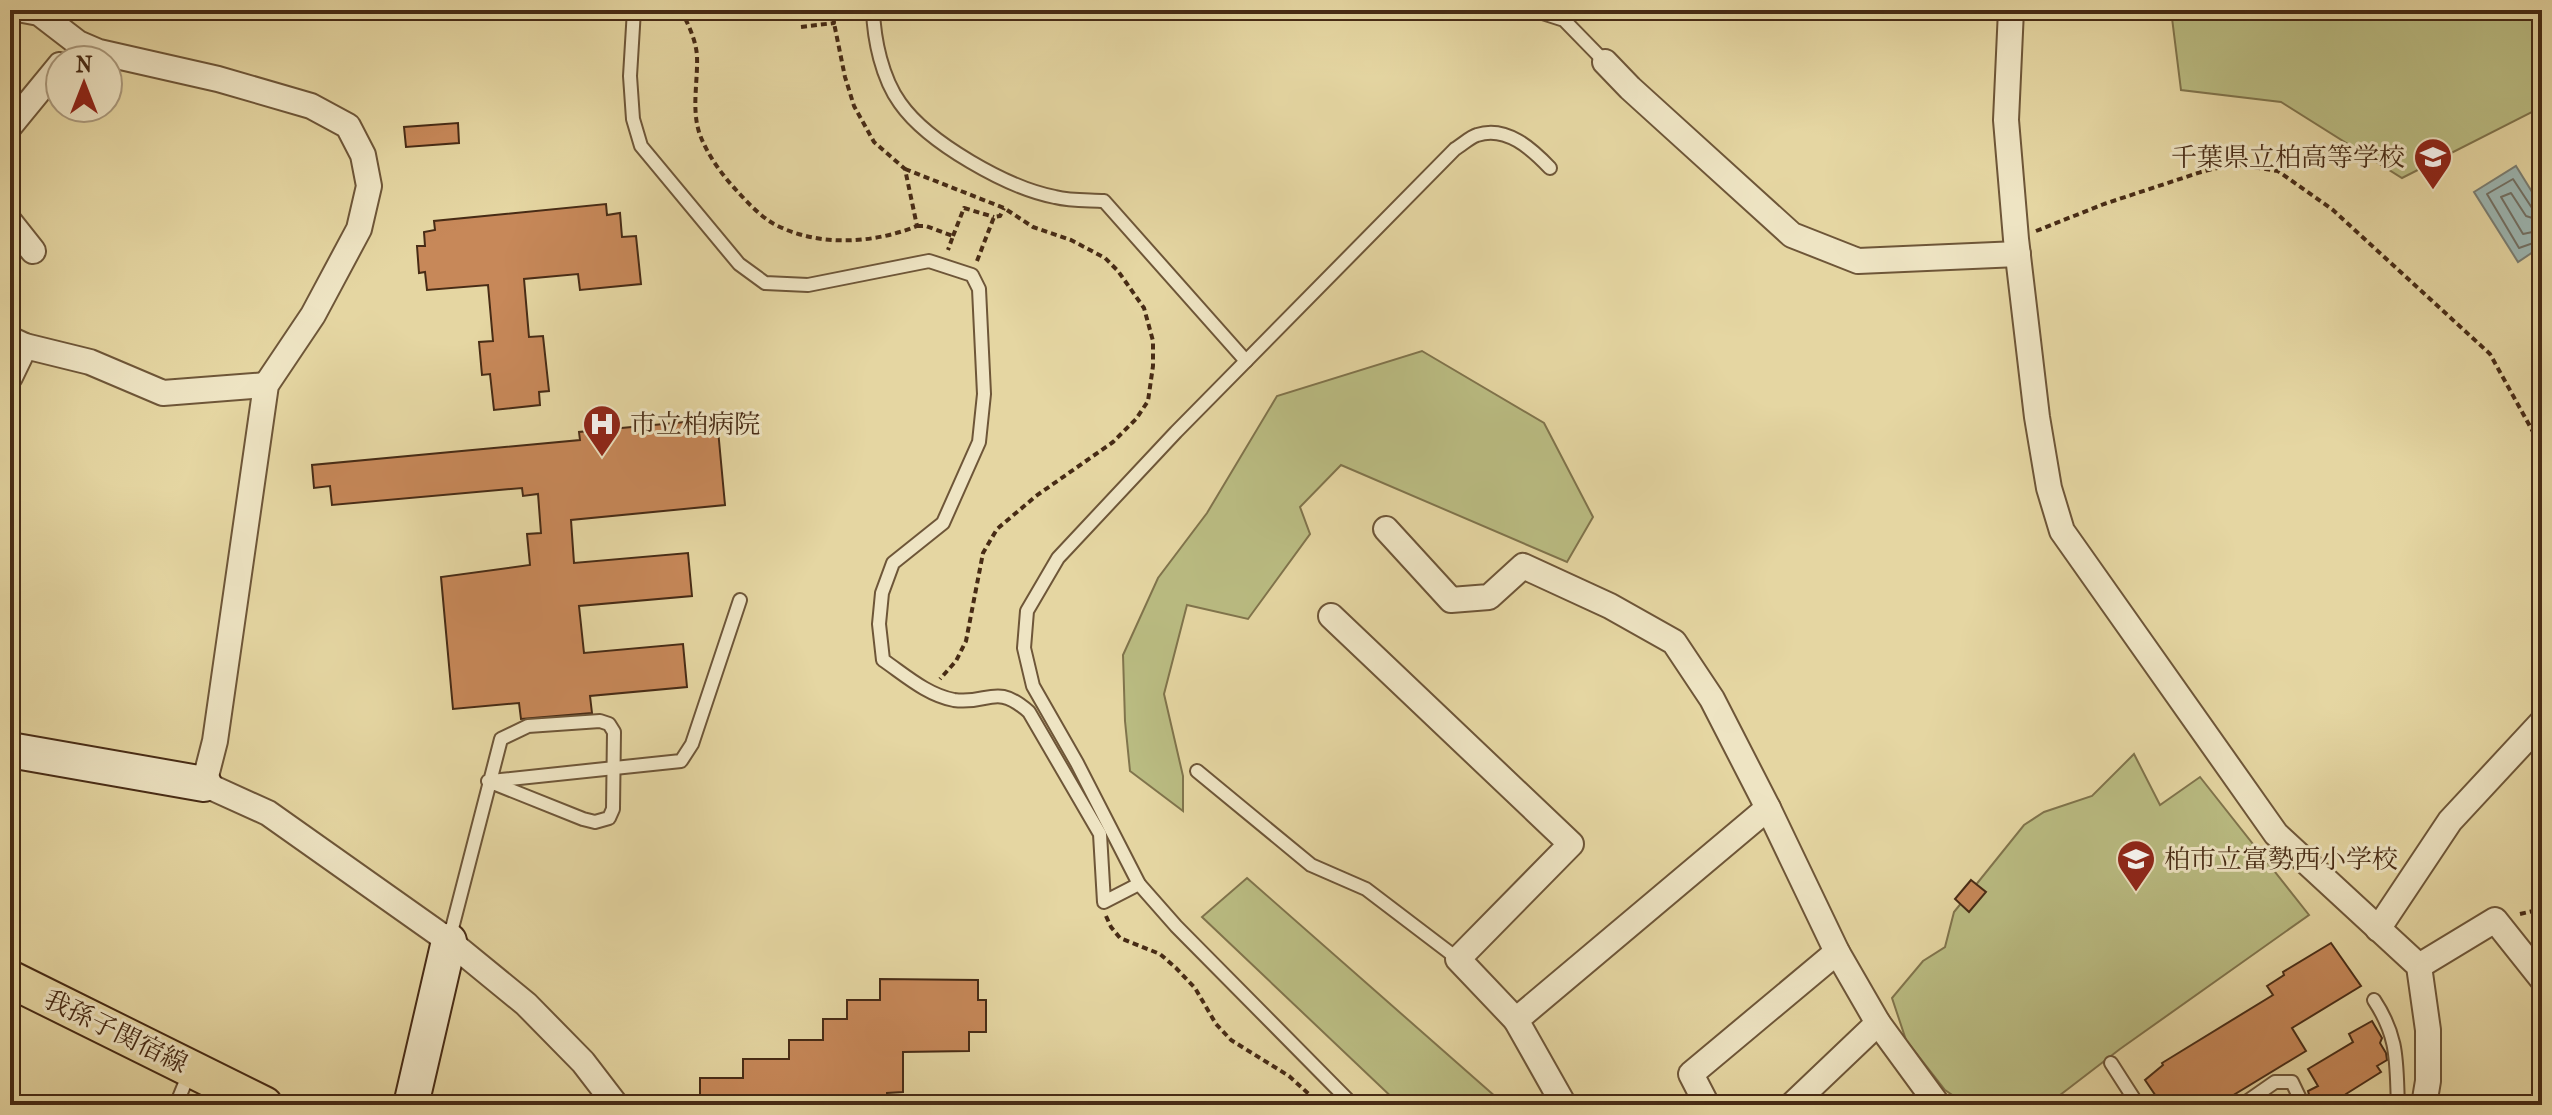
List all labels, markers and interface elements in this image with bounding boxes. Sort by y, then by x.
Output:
north arrow [44,44,124,124]
text: N [76,52,93,78]
school or university icon: 千葉県立柏高等学校 [2412,136,2454,191]
place label: 千葉県立柏高等学校 [2171,142,2405,173]
hospital icon: 市立柏病院 [581,403,623,458]
place label: 市立柏病院 [630,409,760,440]
school or university icon: 柏市立富勢西小学校 [2115,838,2157,893]
place label: 柏市立富勢西小学校 [2164,844,2398,875]
street label: 我孫子関宿線 [39,983,193,1080]

